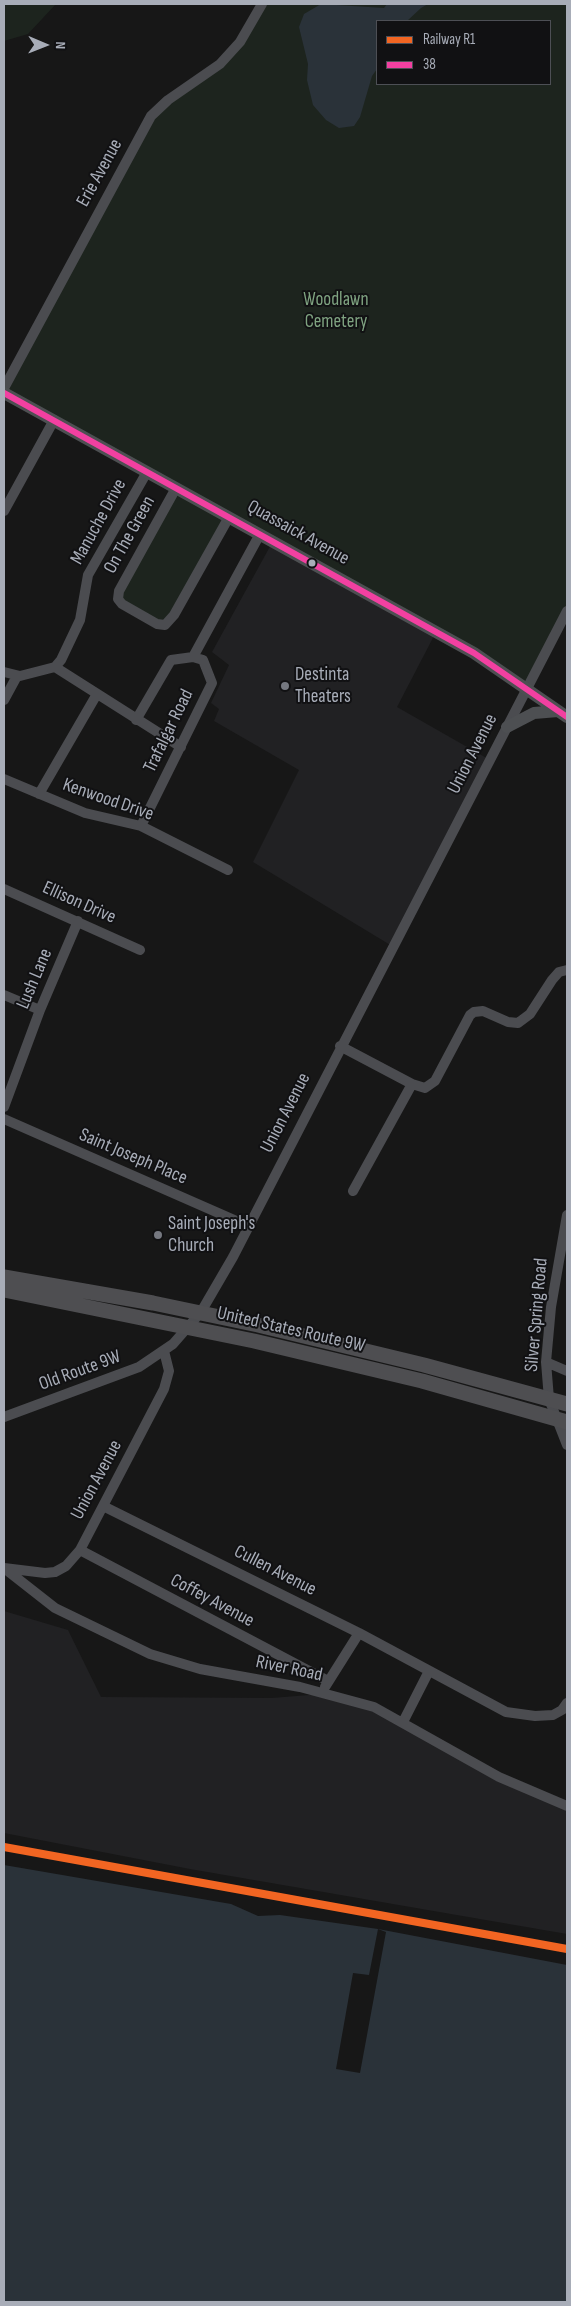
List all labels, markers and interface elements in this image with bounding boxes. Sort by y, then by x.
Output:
north arrow [20,20,70,70]
legend [376,20,551,85]
text: Railway R1 [423,30,475,49]
text: N [52,41,69,49]
text: 38 [423,55,436,74]
street label: Erie Avenue [72,135,128,211]
park label: Woodlawn Cemetery [303,289,369,333]
street label: Manuche Drive [66,475,132,569]
street label: On The Green [99,492,161,578]
street label: Quassaick Avenue [243,496,353,570]
unlabelled marker [307,558,317,568]
place label: Destinta Theaters [295,664,351,708]
marker: Destinta Theaters [279,680,291,692]
street label: Trafalgar Road [139,686,199,776]
street label: Union Avenue [443,710,503,798]
street label: Kenwood Drive [60,774,156,826]
street label: Ellison Drive [39,877,119,929]
street label: Lush Lane [12,946,58,1012]
street label: Union Avenue [256,1069,316,1157]
street label: Saint Joseph Place [75,1124,191,1190]
place label: Saint Joseph's Church [168,1213,255,1257]
marker: Saint Joseph's Church [152,1229,164,1241]
street label: Silver Spring Road [521,1257,553,1373]
street label: United States Route 9W [215,1302,367,1358]
street label: Old Route 9W [36,1346,124,1396]
street label: Union Avenue [67,1436,127,1524]
street label: Cullen Avenue [230,1541,320,1601]
street label: Coffey Avenue [166,1569,258,1633]
street label: River Road [254,1651,324,1687]

